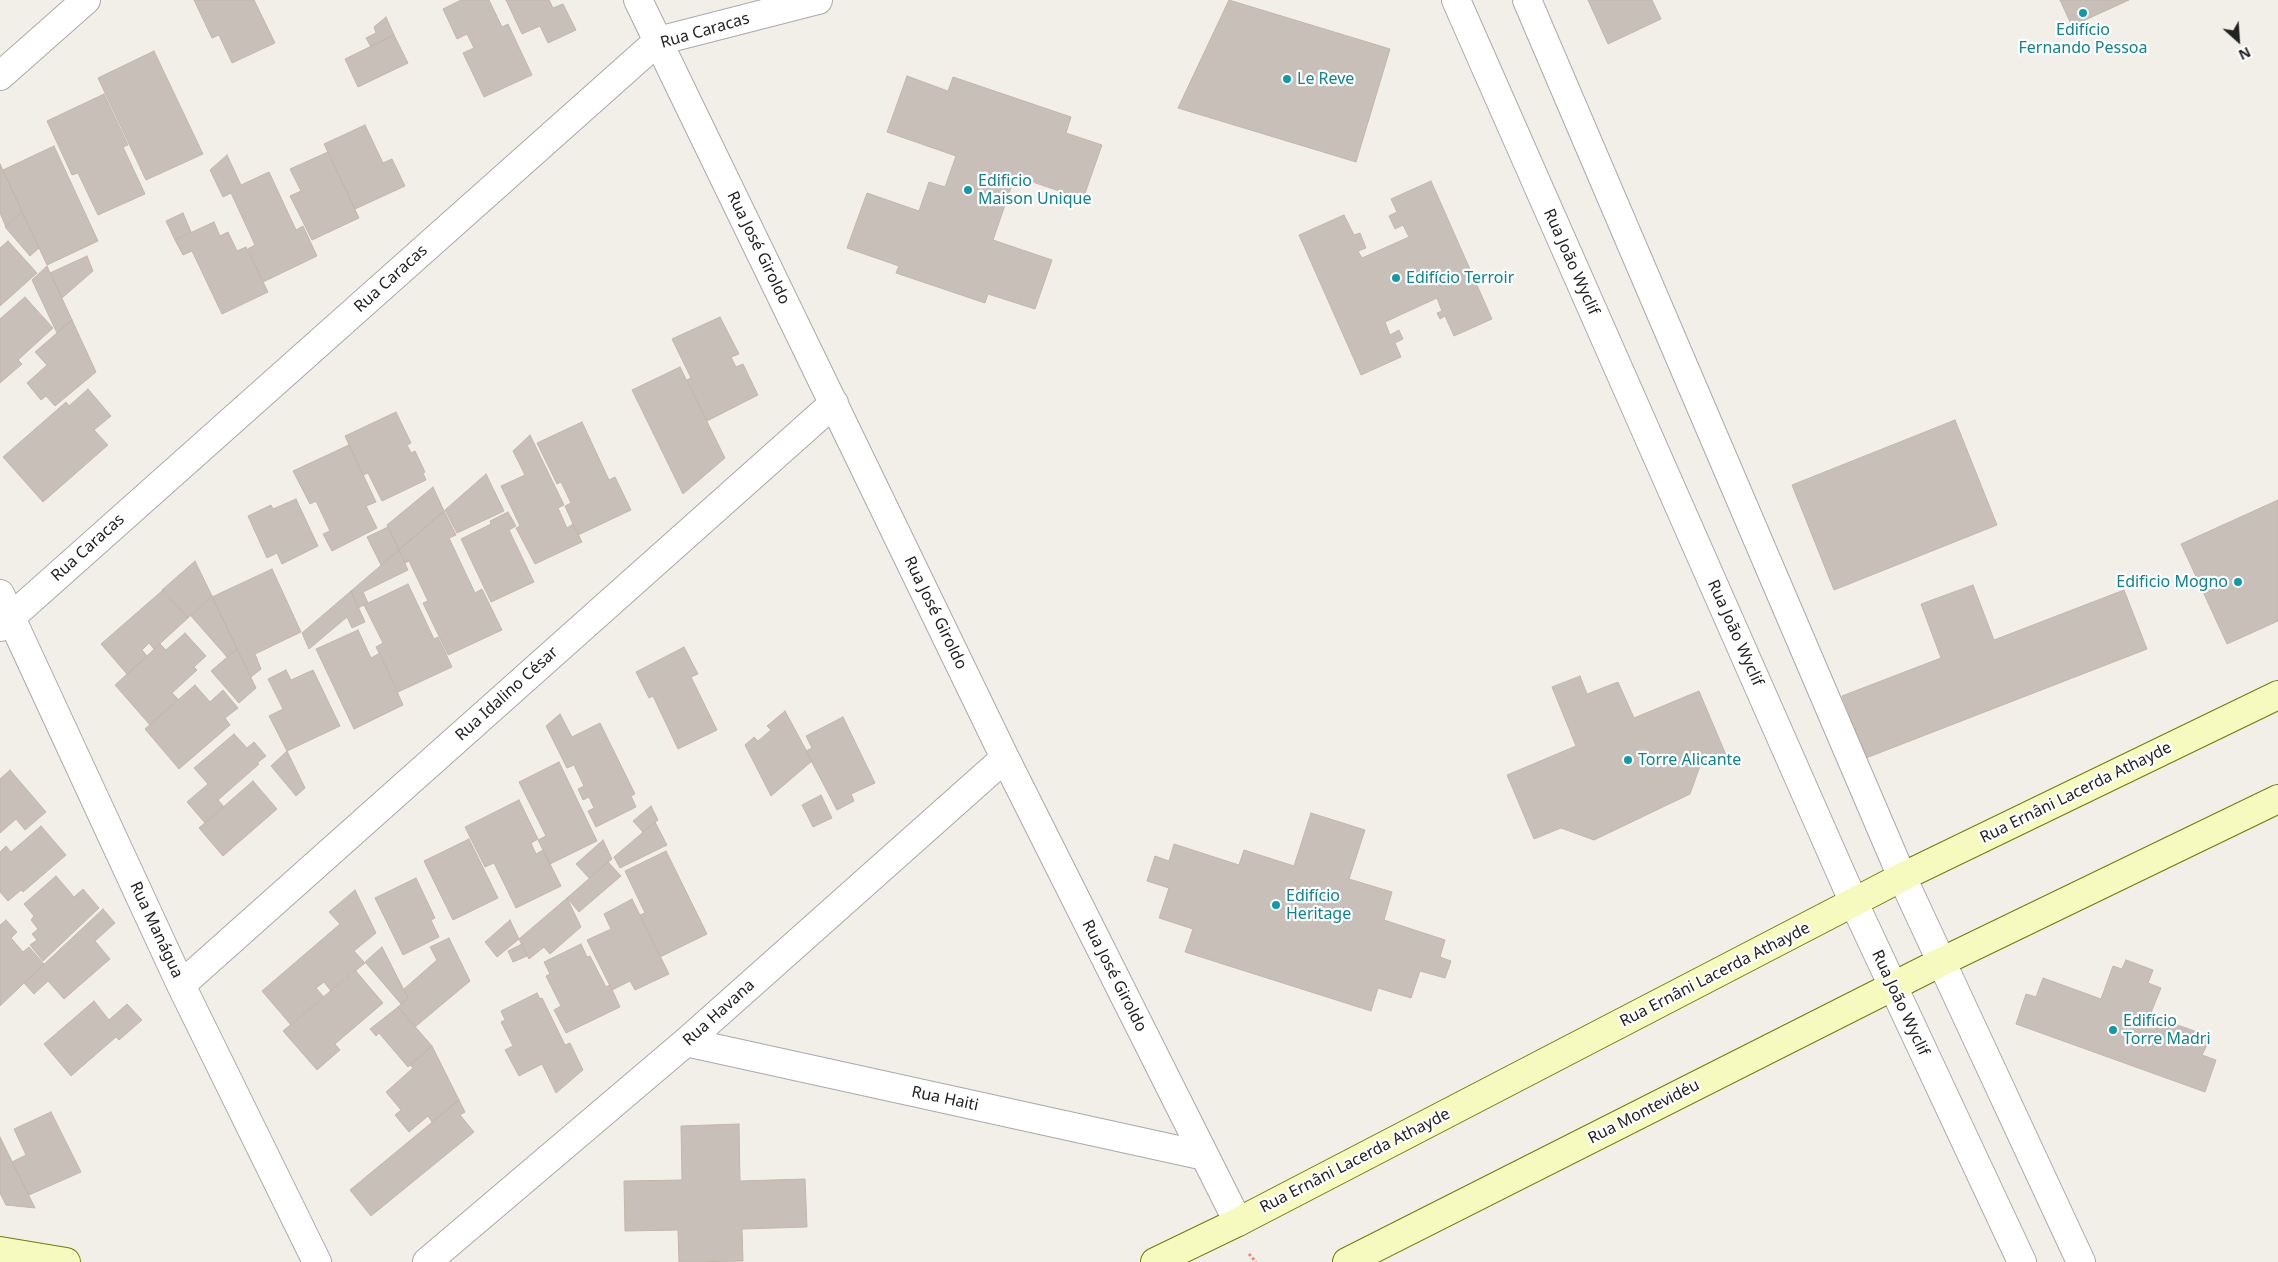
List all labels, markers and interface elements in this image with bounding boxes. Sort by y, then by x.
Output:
marker: Edifício Fernando Pessoa [2077,7,2089,19]
street label: Rua Caracas [658,9,752,53]
north arrow [2213,15,2263,65]
place label: Edifício Fernando Pessoa [2018,20,2148,58]
text: N [2236,43,2254,65]
place label: Le Reve [1297,69,1354,89]
marker: Le Reve [1281,73,1293,85]
place label: Edificio Maison Unique [978,171,1091,209]
marker: Edificio Maison Unique [962,184,974,196]
street label: Rua José Giroldo [722,188,794,308]
street label: Rua João Wyclif [1539,206,1603,318]
street label: Rua Caracas [351,241,431,317]
place label: Edifício Terroir [1406,268,1514,288]
marker: Edifício Terroir [1390,272,1402,284]
street label: Rua Caracas [48,510,128,586]
street label: Rua José Giroldo [899,553,971,673]
place label: Edificio Mogno [2116,572,2228,592]
marker: Edificio Mogno [2232,576,2244,588]
street label: Rua João Wyclif [1703,577,1767,689]
street label: Rua Idalino César [452,643,562,745]
street label: Rua Ernâni Lacerda Athayde [1977,738,2175,848]
place label: Torre Alicante [1638,750,1741,770]
marker: Torre Alicante [1622,754,1634,766]
street label: Rua Manágua [125,879,187,981]
place label: Edifício Heritage [1286,886,1351,924]
marker: Edifício Heritage [1270,899,1282,911]
street label: Rua José Giroldo [1077,917,1151,1035]
street label: Rua Ernâni Lacerda Athayde [1617,919,1813,1031]
street label: Rua João Wyclif [1867,947,1933,1059]
street label: Rua Havana [679,976,759,1050]
place label: Edifício Torre Madri [2123,1011,2211,1049]
marker: Edifício Torre Madri [2107,1024,2119,1036]
street label: Rua Montevidéu [1585,1076,1703,1148]
street label: Rua Haiti [910,1083,980,1115]
street label: Rua Ernâni Lacerda Athayde [1257,1105,1453,1217]

